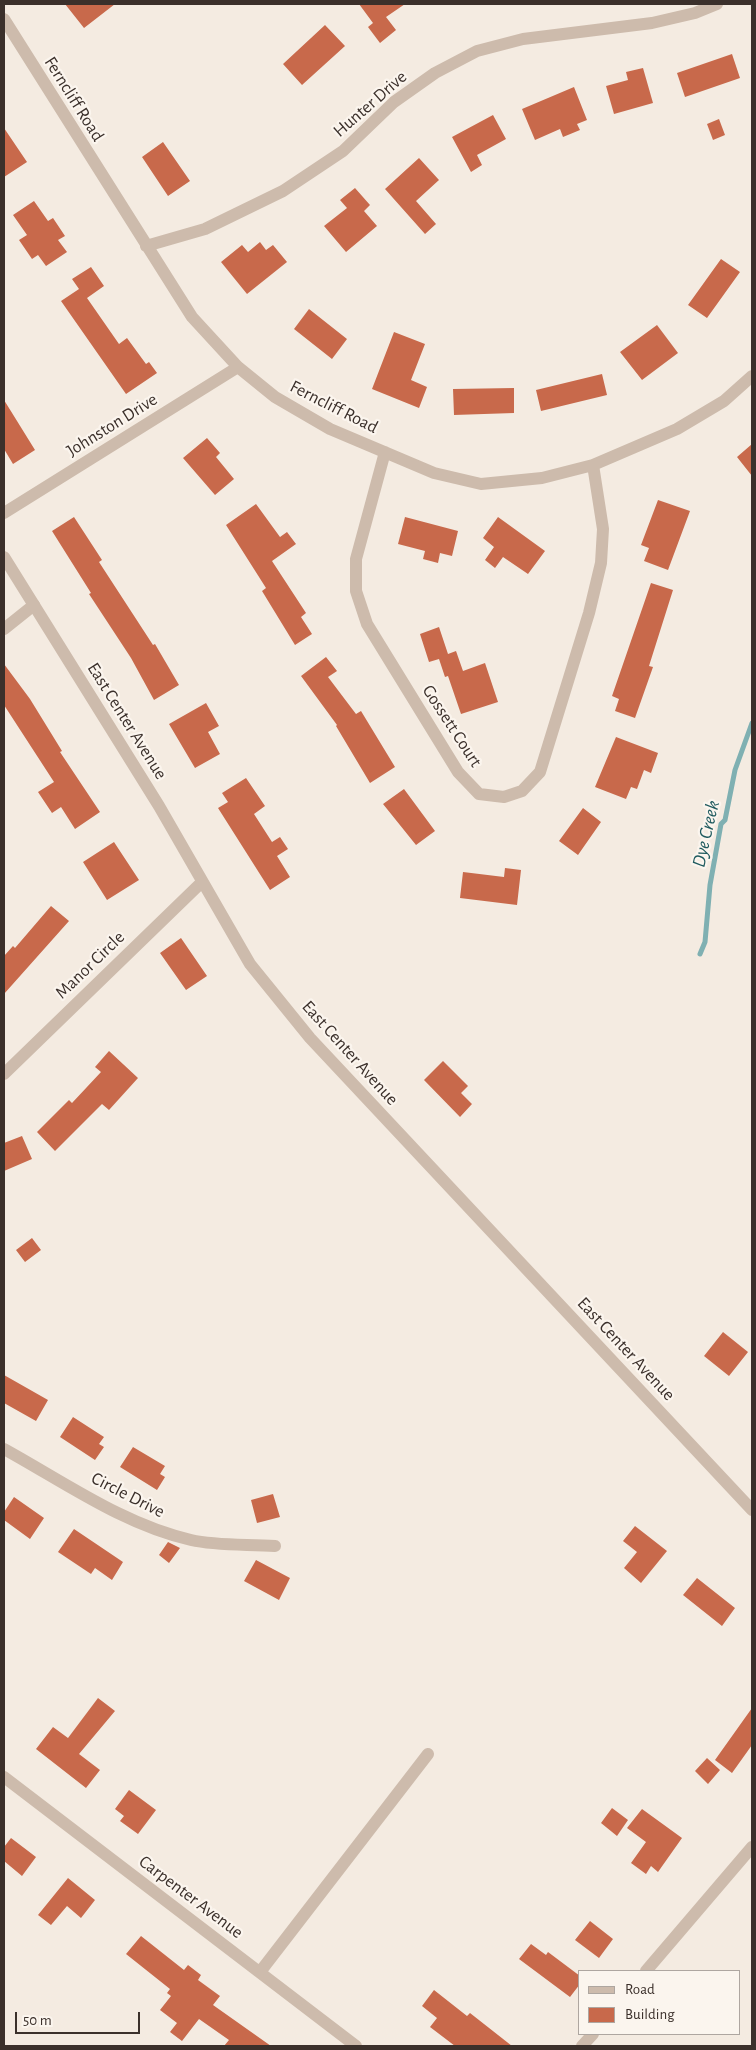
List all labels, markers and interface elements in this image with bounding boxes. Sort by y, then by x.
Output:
street label: Ferncliff Road [39,53,109,145]
street label: Hunter Drive [329,66,411,142]
street label: Ferncliff Road [286,376,382,438]
street label: Johnston Drive [63,389,161,461]
street label: East Center Avenue [82,659,172,783]
street label: Gossett Court [417,681,487,771]
water label: Dye Creek [687,798,725,870]
street label: Manor Circle [51,927,129,1003]
street label: East Center Avenue [297,996,403,1110]
street label: East Center Avenue [573,1293,679,1405]
street label: Circle Drive [88,1467,168,1523]
street label: Carpenter Avenue [135,1851,247,1943]
legend [578,1970,741,2035]
text: Road [625,1982,655,1997]
scale bar [18,2002,142,2034]
text: Building [625,2007,675,2022]
text: 50 m [23,2013,52,2028]

